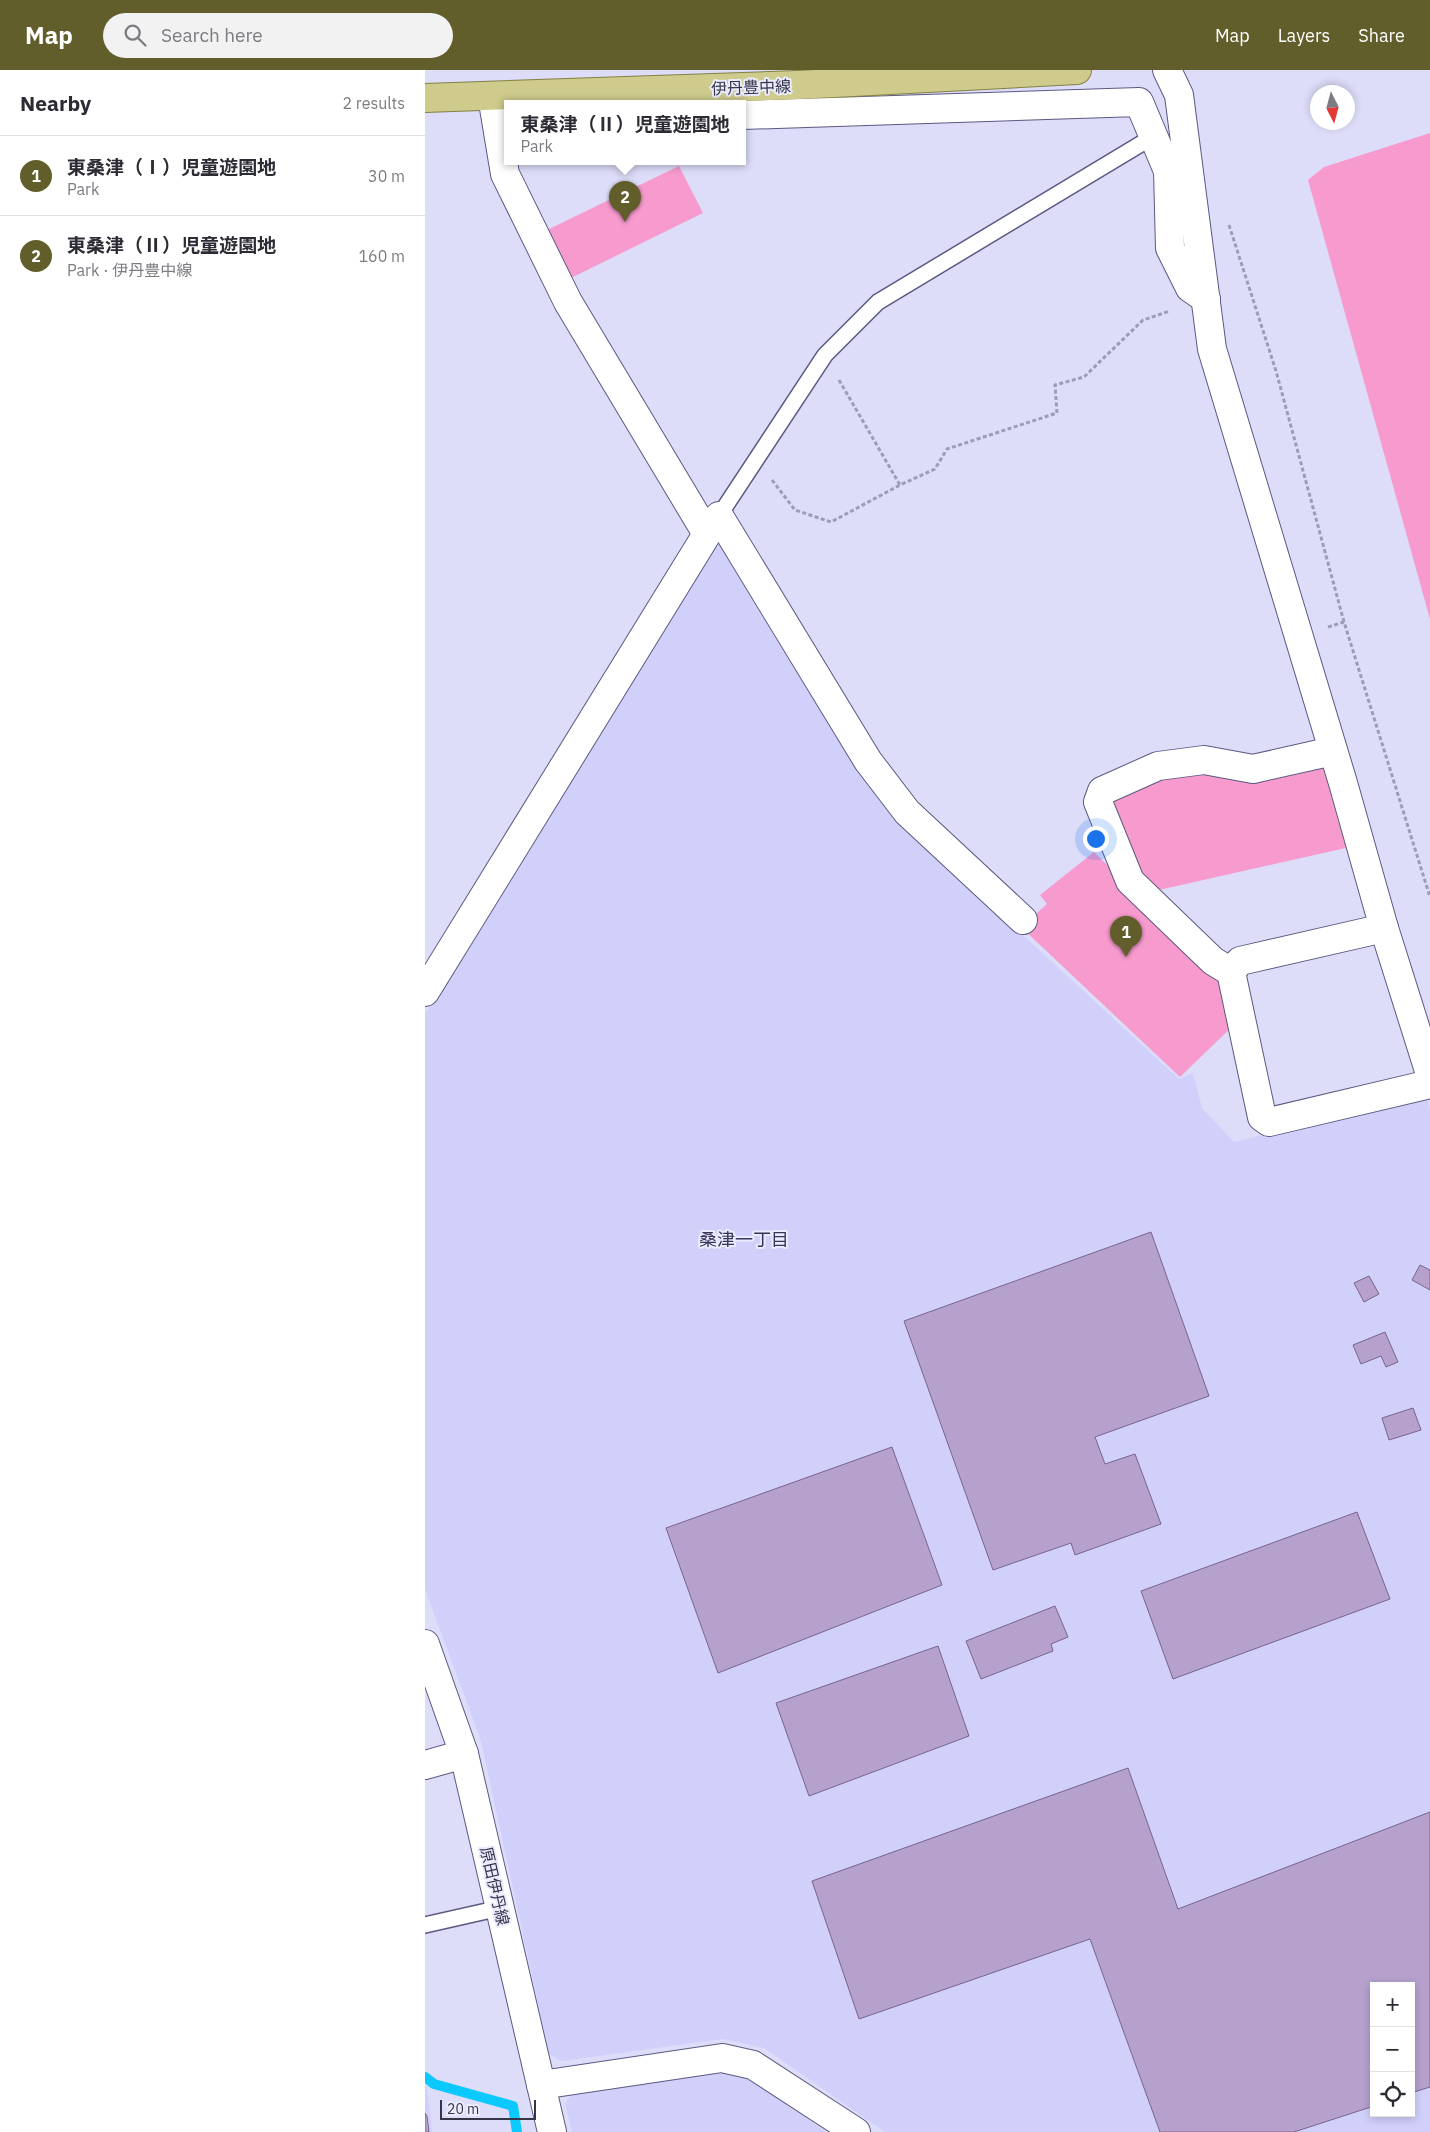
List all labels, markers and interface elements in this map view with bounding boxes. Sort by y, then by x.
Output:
search box [103,13,453,58]
text: Map [25,19,73,51]
icon: search [121,21,149,49]
text: Search here [161,23,263,47]
text: Map [1215,24,1250,47]
text: Layers [1278,24,1330,47]
text: Share [1358,24,1405,47]
street label: 伊丹豊中線 [711,76,791,98]
north arrow [1310,85,1355,130]
text: Nearby [20,89,91,117]
text: 2 results [342,93,405,113]
popup [504,100,746,165]
text: 東桑津（Ⅱ）児童遊園地 [520,112,730,136]
text: Park [520,136,553,156]
text: 東桑津（Ⅰ）児童遊園地 [67,155,276,179]
text: 1 [31,166,41,186]
text: 30 m [368,166,405,186]
text: Park [67,179,99,199]
pin: 2 [609,181,641,222]
text: 東桑津（Ⅱ）児童遊園地 [67,233,276,257]
text: 2 [31,246,41,266]
text: 160 m [358,246,405,266]
text: Park · 伊丹豊中線 [67,260,192,280]
your location [1083,826,1109,852]
pin: 1 [1110,916,1142,957]
district label: 桑津一丁目 [699,1228,789,1251]
street label: 原田伊丹線 [476,1845,514,1927]
map controls [1370,1982,1415,2117]
button: + [1370,1982,1415,2027]
button: − [1370,2027,1415,2072]
button: locate [1370,2072,1415,2117]
scale bar [440,2097,536,2120]
text: 20 m [447,2100,479,2118]

